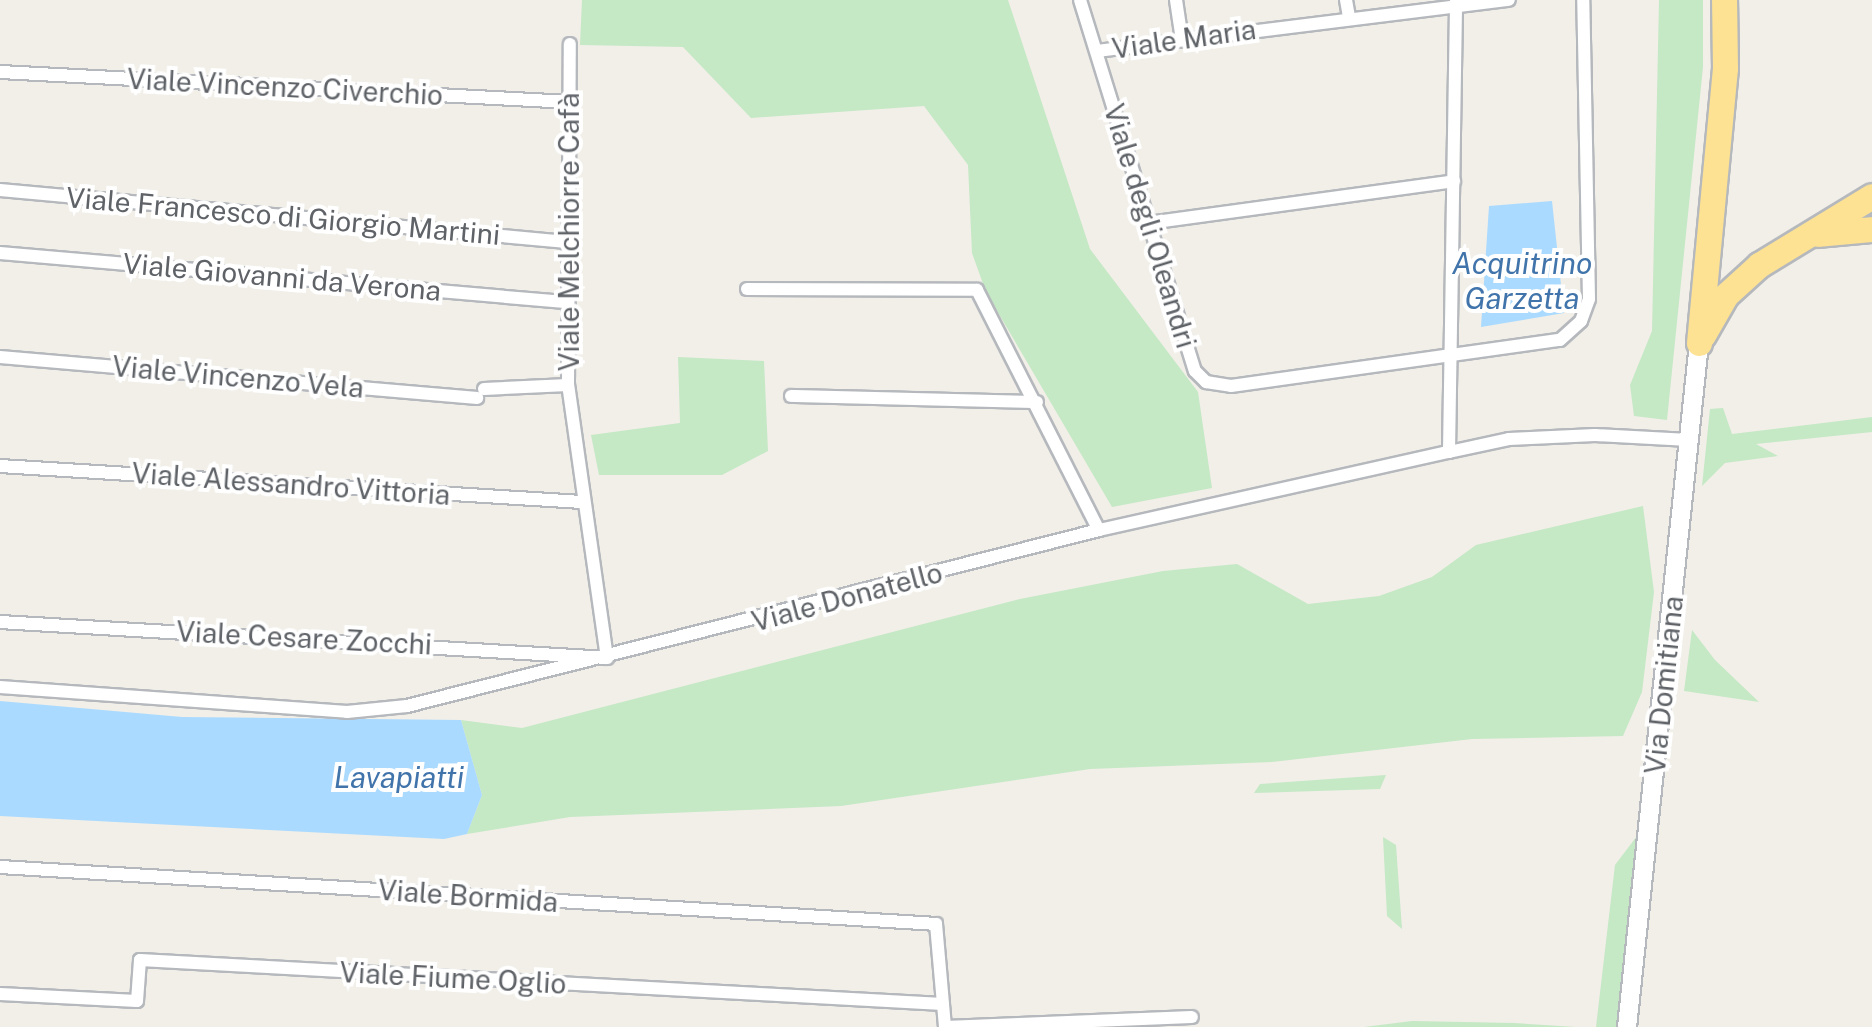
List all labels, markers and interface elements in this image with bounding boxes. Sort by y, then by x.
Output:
street label: Viale Maria [1110,12,1258,66]
street label: Viale Vincenzo Civerchio [126,62,444,112]
street label: Viale Melchiorre Cafà [552,93,586,371]
street label: Viale degli Oleandri [1097,100,1203,352]
street label: Viale Francesco di Giorgio Martini [64,180,502,252]
water label: Acquitrino Garzetta [1452,245,1592,316]
street label: Viale Giovanni da Verona [121,246,443,308]
street label: Viale Vincenzo Vela [110,349,366,405]
street label: Viale Alessandro Vittoria [130,456,452,512]
street label: Viale Donatello [748,555,946,639]
street label: Via Domitiana [1638,594,1690,776]
street label: Viale Cesare Zocchi [175,615,433,661]
water label: Lavapiatti [334,759,464,795]
street label: Viale Bormida [377,873,559,919]
street label: Viale Fiume Oglio [339,955,567,1001]

